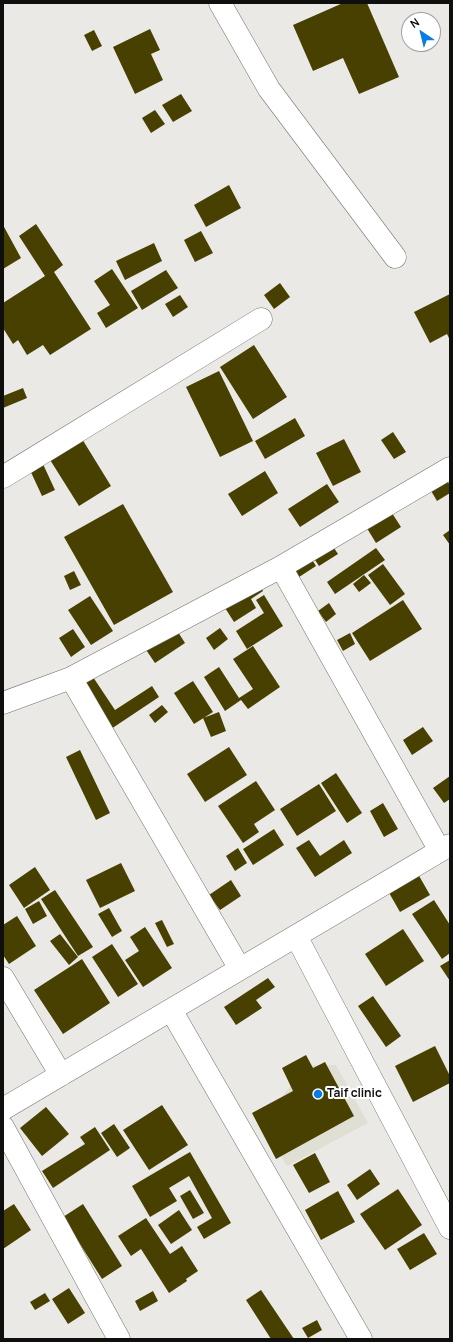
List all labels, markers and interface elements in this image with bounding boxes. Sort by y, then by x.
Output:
north arrow [401,12,441,52]
text: N [407,14,422,31]
place label: Taif clinic [327,1087,382,1101]
marker: Taif clinic [312,1088,324,1100]

